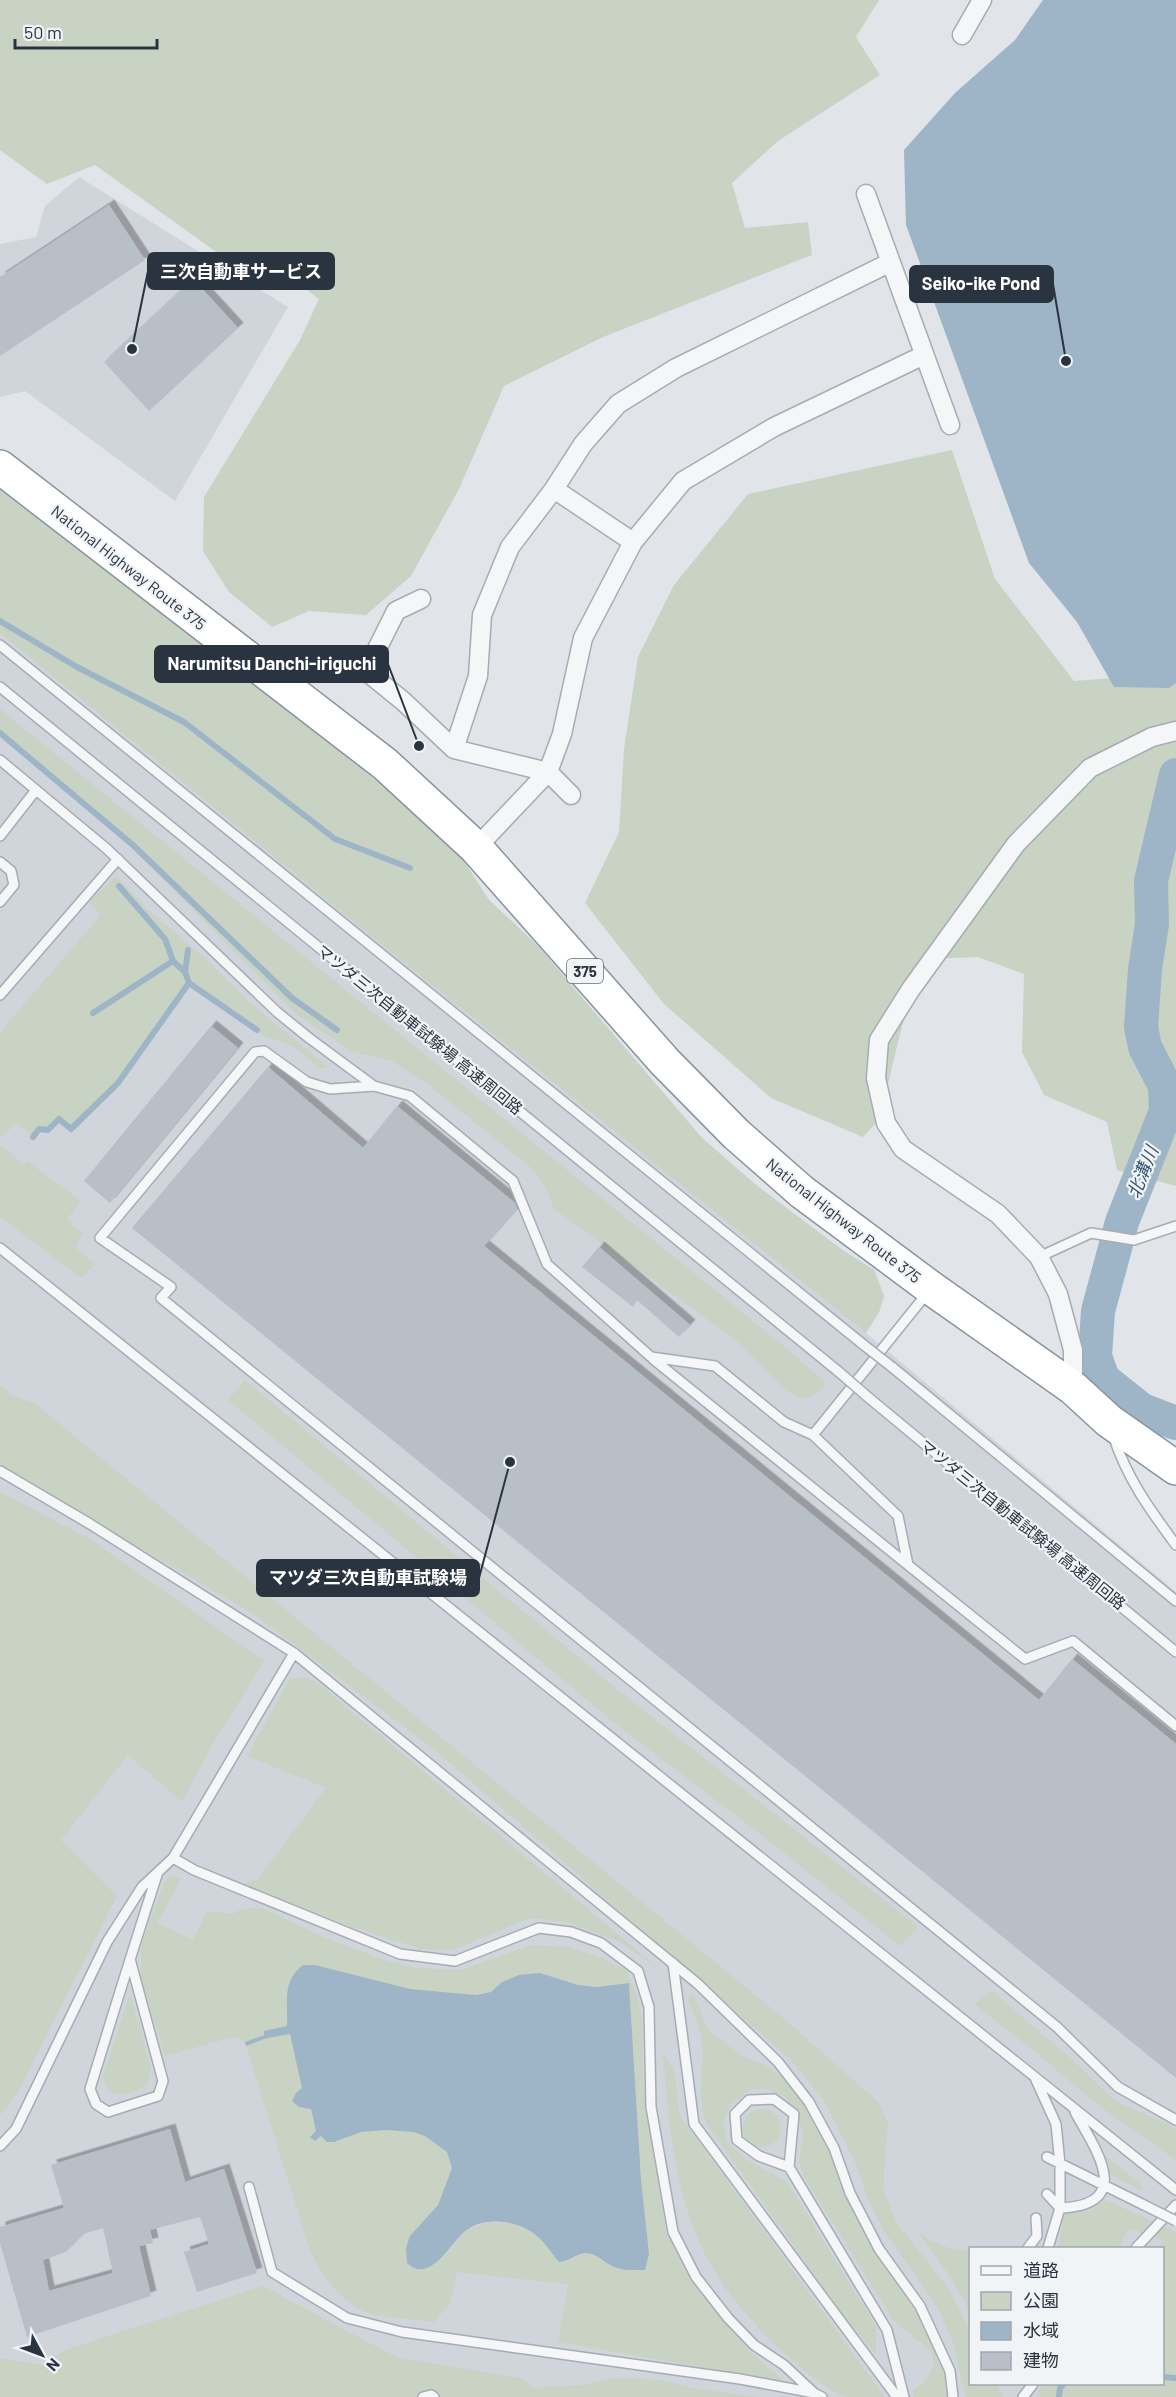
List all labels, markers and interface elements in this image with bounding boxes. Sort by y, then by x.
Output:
scale bar [15,12,158,50]
text: 50 m [24,21,62,43]
callout: 三次自動車サービス [148,253,334,289]
text: 三次自動車サービス [160,260,322,282]
callout: Seiko-ike Pond [910,266,1053,302]
text: Seiko-ike Pond [922,272,1040,294]
street label: National Highway Route 375 [48,501,210,633]
callout: Narumitsu Danchi-iriguchi [155,646,388,682]
text: Narumitsu Danchi-iriguchi [168,652,376,674]
street label: マツダ三次自動車試験場 高速周回路 [313,940,527,1118]
road number: 375 [567,959,603,983]
water label: 北溝川 [1122,1141,1163,1201]
street label: National Highway Route 375 [763,1154,925,1286]
street label: マツダ三次自動車試験場 高速周回路 [916,1435,1130,1613]
callout: マツダ三次自動車試験場 [257,1560,479,1596]
text: マツダ三次自動車試験場 [269,1566,467,1588]
legend [969,2247,1164,2385]
text: 道路 [1023,2259,1059,2281]
text: 公園 [1023,2289,1059,2311]
text: 水域 [1023,2319,1059,2341]
north arrow [12,2325,72,2385]
text: 建物 [1023,2349,1059,2371]
text: N [43,2355,64,2375]

